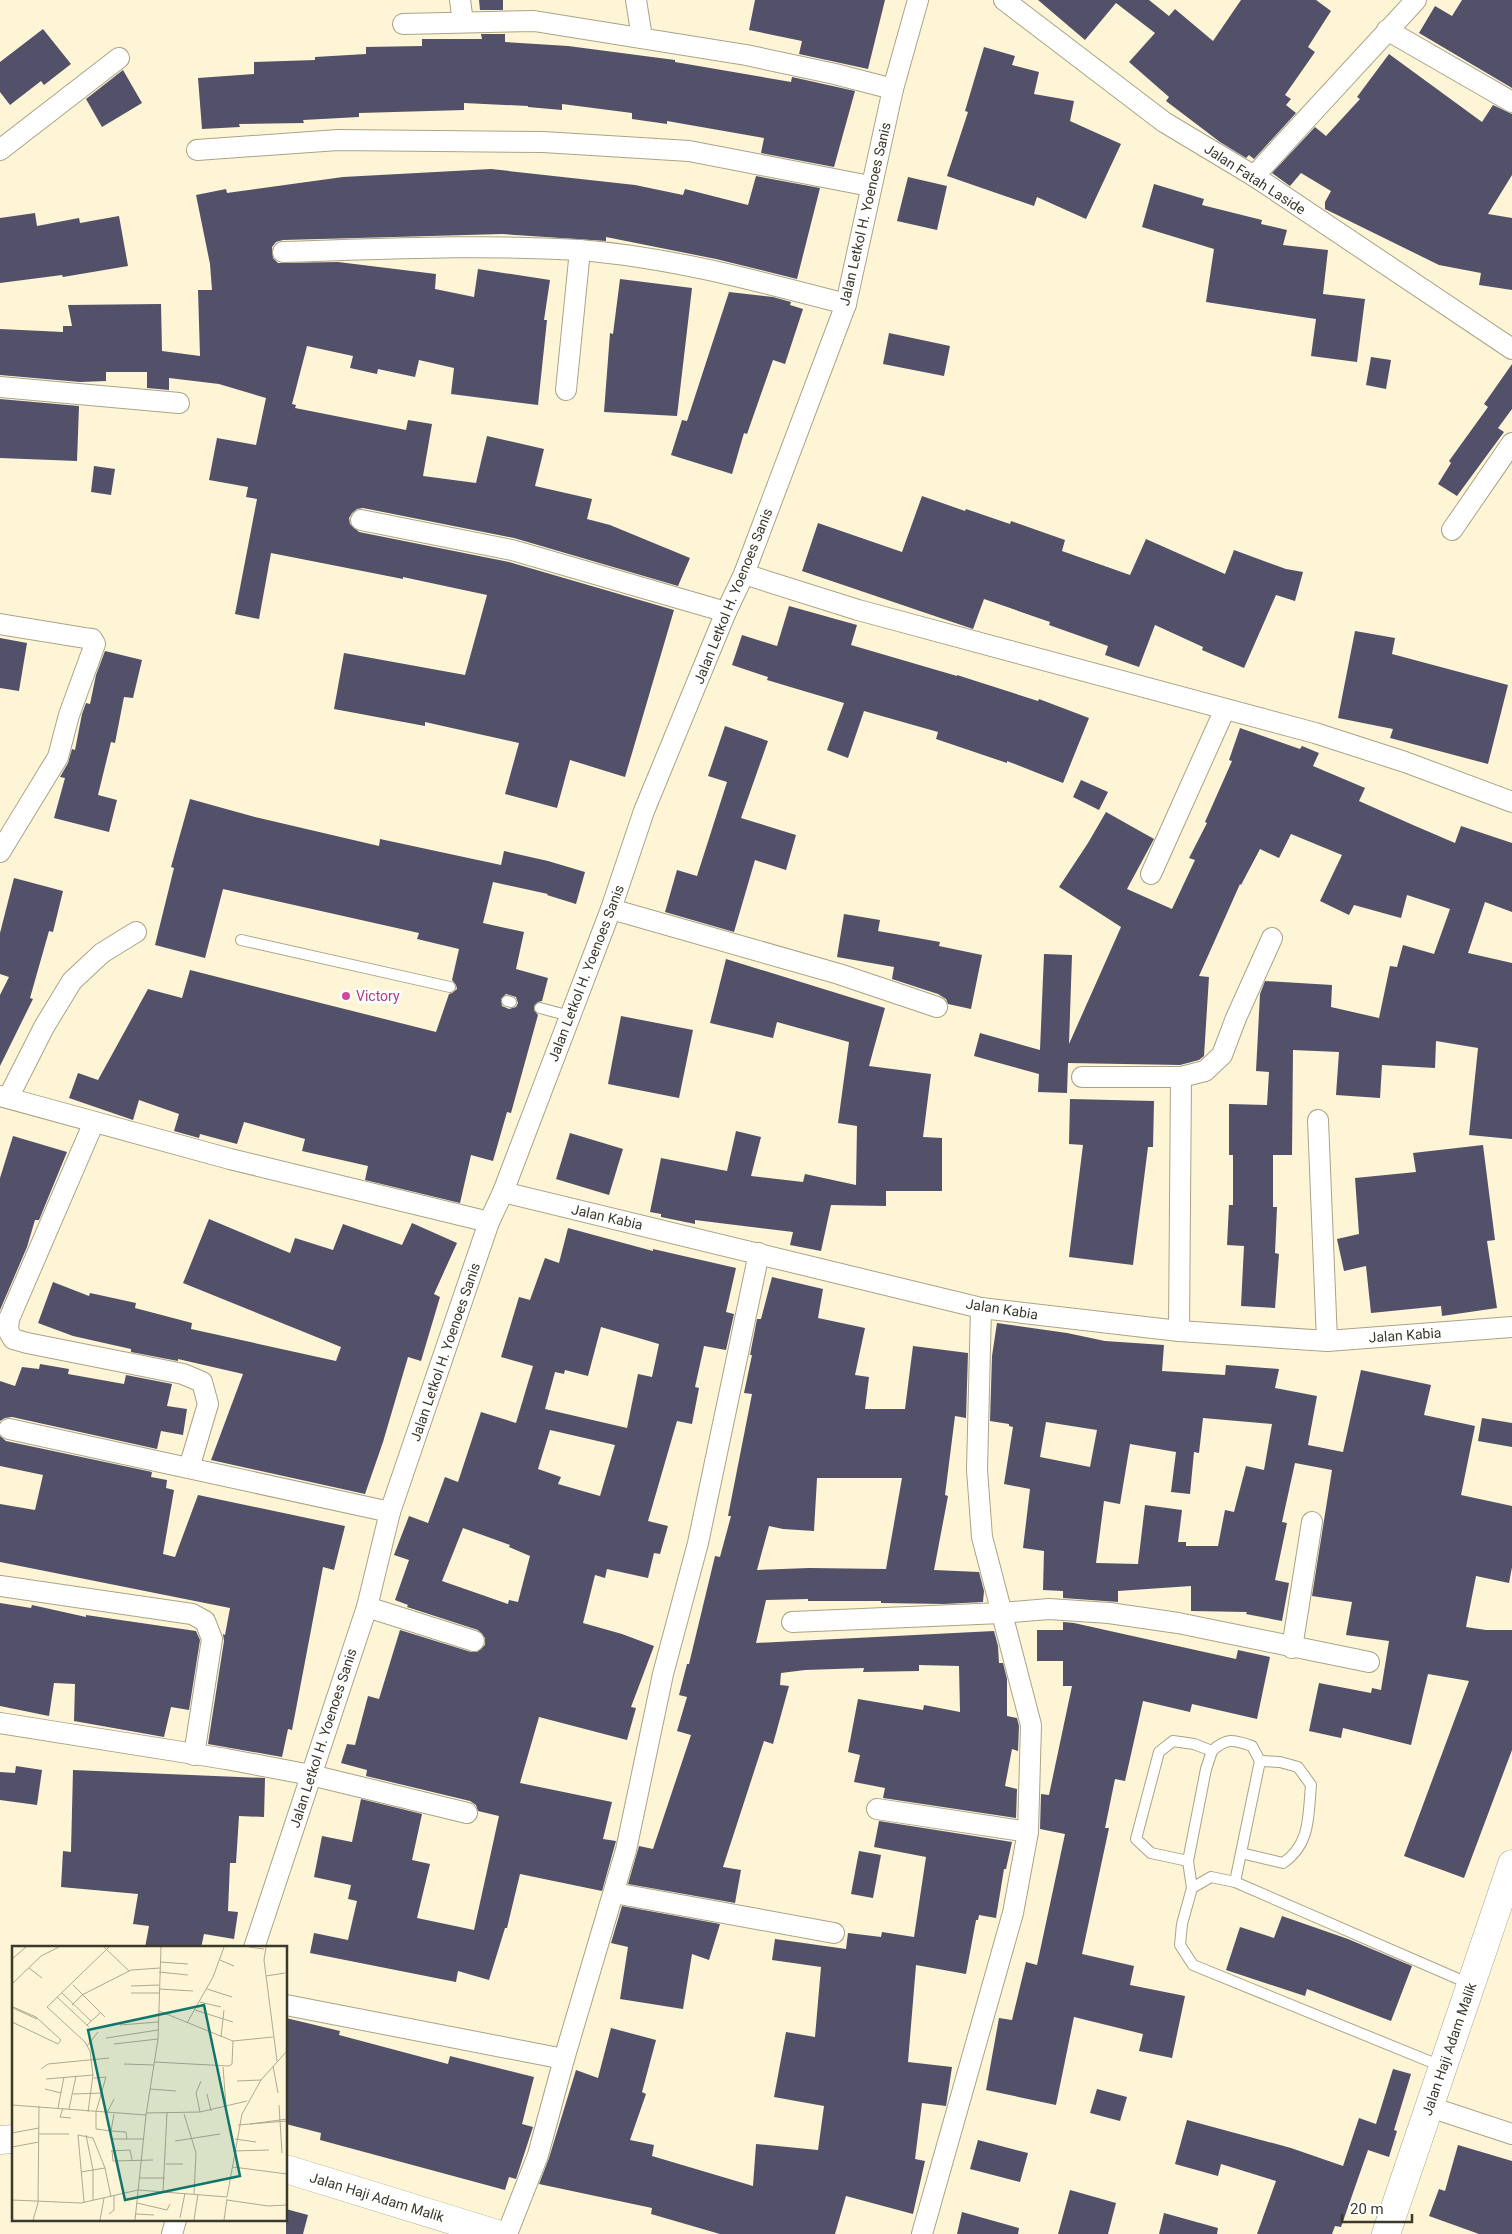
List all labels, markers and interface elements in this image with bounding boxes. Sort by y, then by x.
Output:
street label: Jalan Letkol H. Yoenoes Sanis [836,121,894,307]
street label: Jalan Fatah Laside [1202,140,1308,218]
street label: Jalan Letkol H. Yoenoes Sanis [690,506,776,686]
street label: Jalan Letkol H. Yoenoes Sanis [545,883,627,1063]
place label: Victory [356,988,400,1004]
marker: Victory [340,990,352,1002]
street label: Jalan Kabia [570,1201,644,1233]
street label: Jalan Letkol H. Yoenoes Sanis [407,1261,483,1443]
street label: Jalan Kabia [965,1295,1039,1323]
street label: Jalan Kabia [1368,1324,1442,1346]
street label: Jalan Letkol H. Yoenoes Sanis [286,1646,360,1830]
inset map [12,1946,288,2222]
street label: Jalan Haji Adam Malik [1419,1980,1480,2118]
street label: Jalan Haji Adam Malik [308,2169,447,2225]
scale bar [1342,2192,1412,2224]
text: 20 m [1350,2200,1384,2218]

